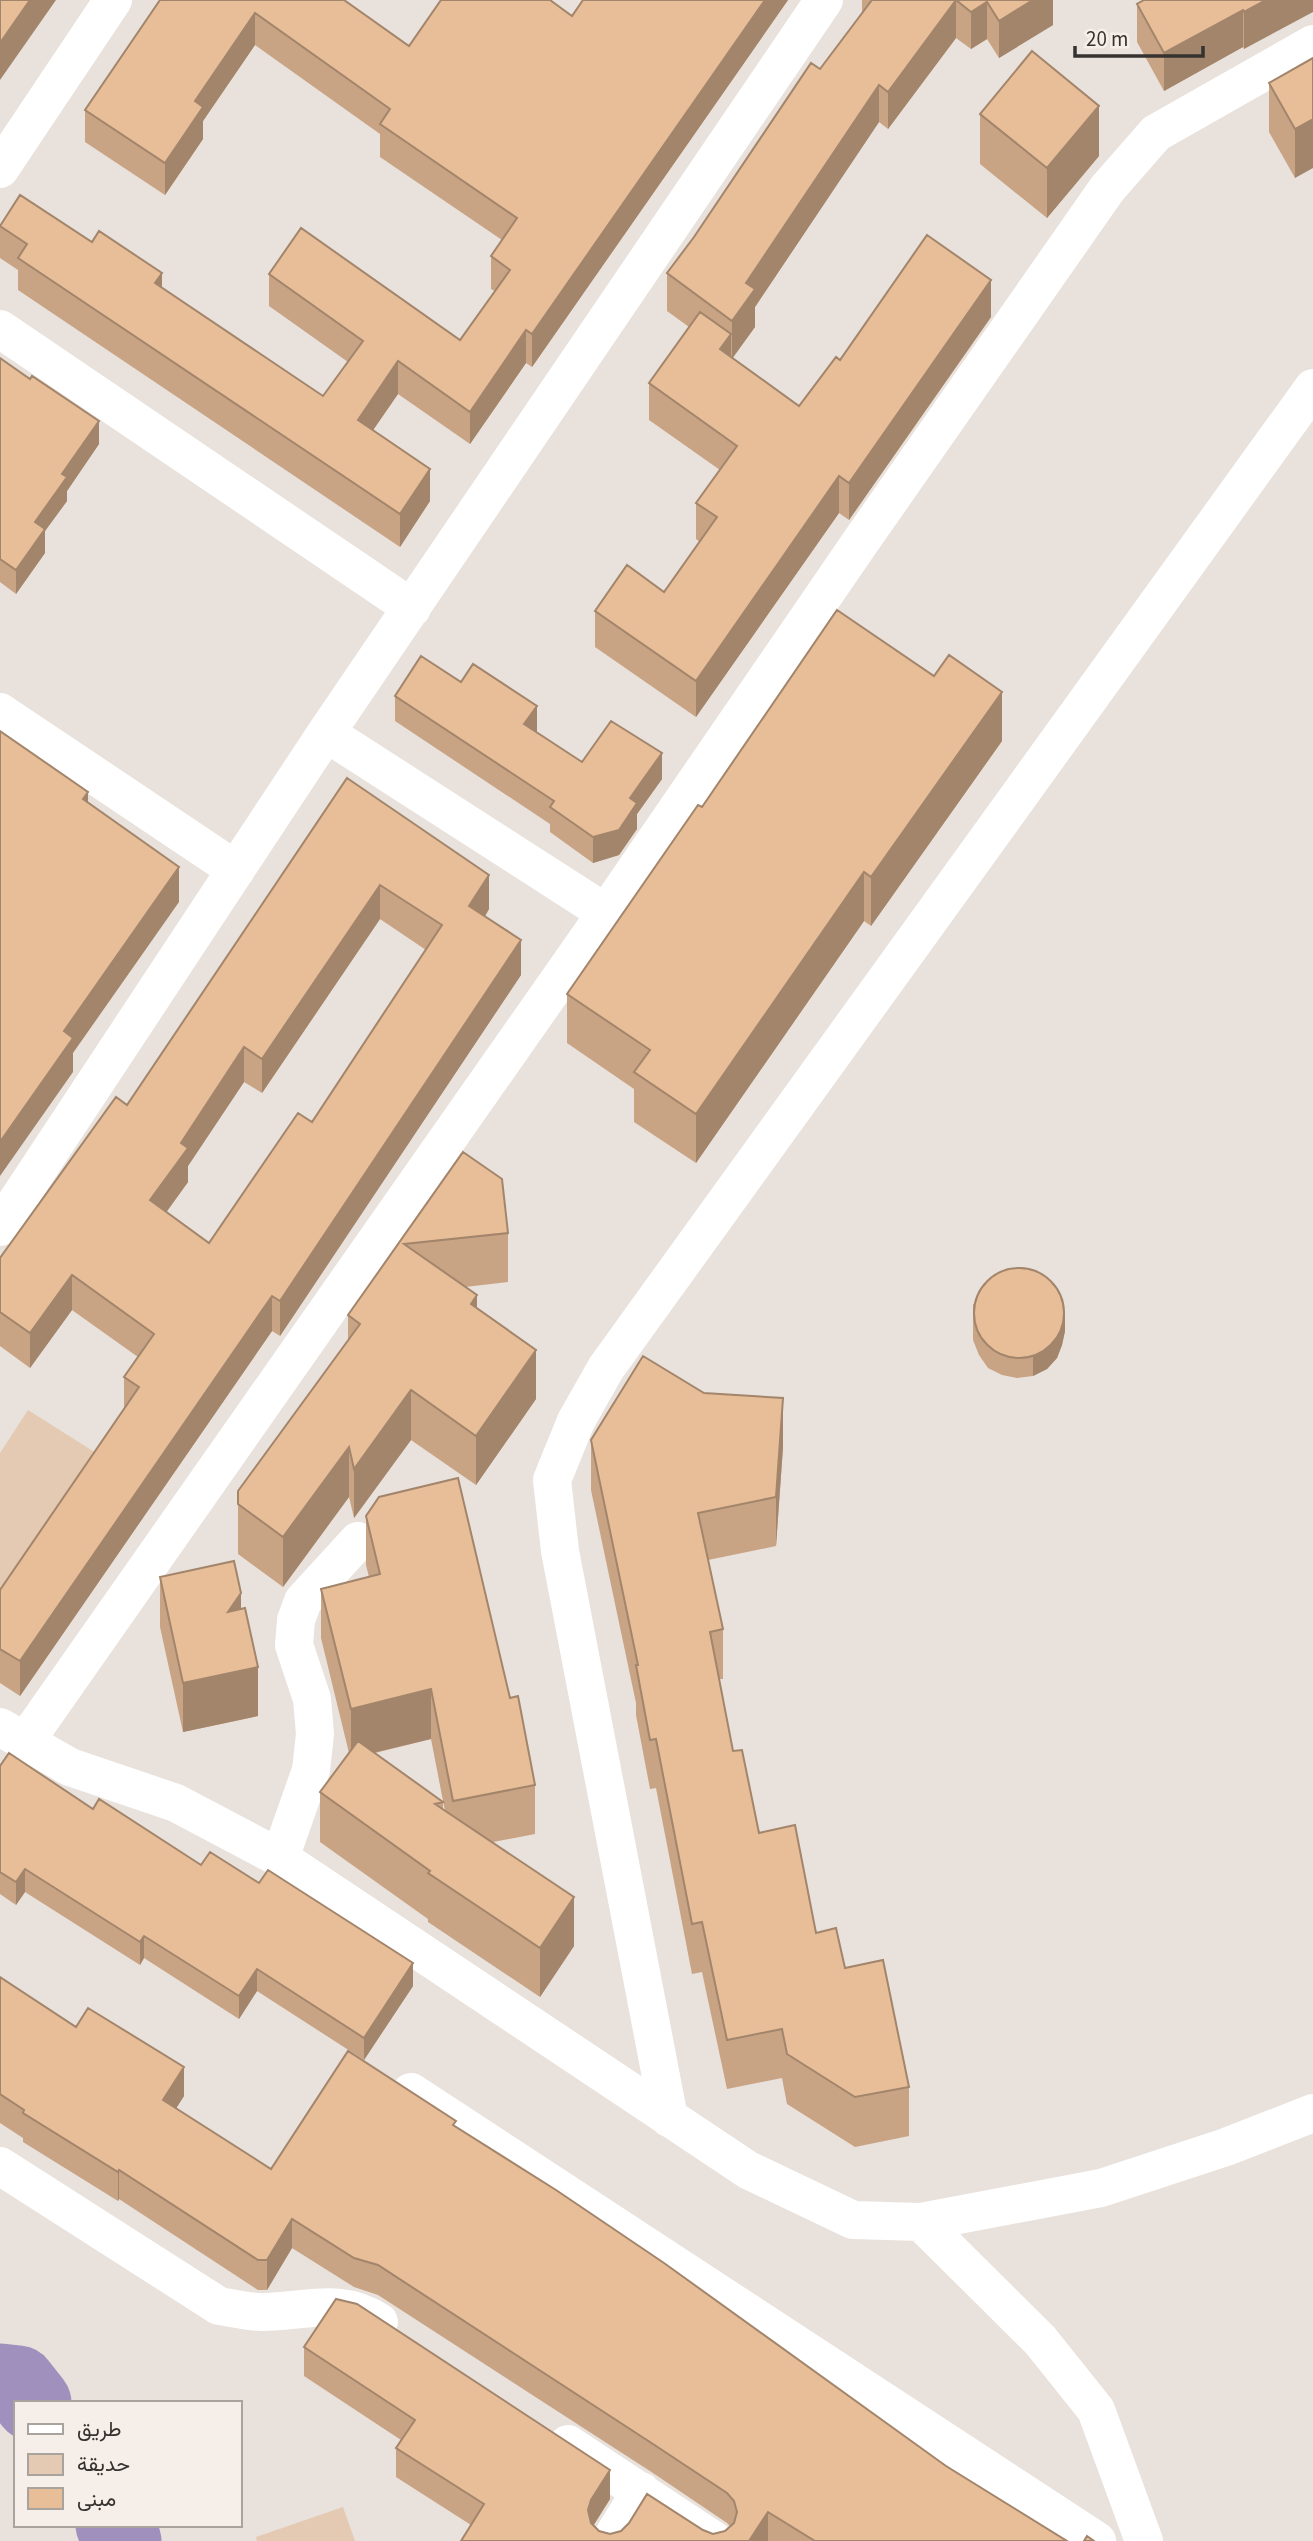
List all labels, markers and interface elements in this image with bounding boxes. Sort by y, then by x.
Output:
scale bar [1075,14,1203,58]
text: 20 m [1086,24,1128,54]
legend [14,2401,242,2527]
text: طريق [77,2414,122,2444]
text: حديقة [77,2449,130,2479]
text: مبنى [77,2484,116,2514]

